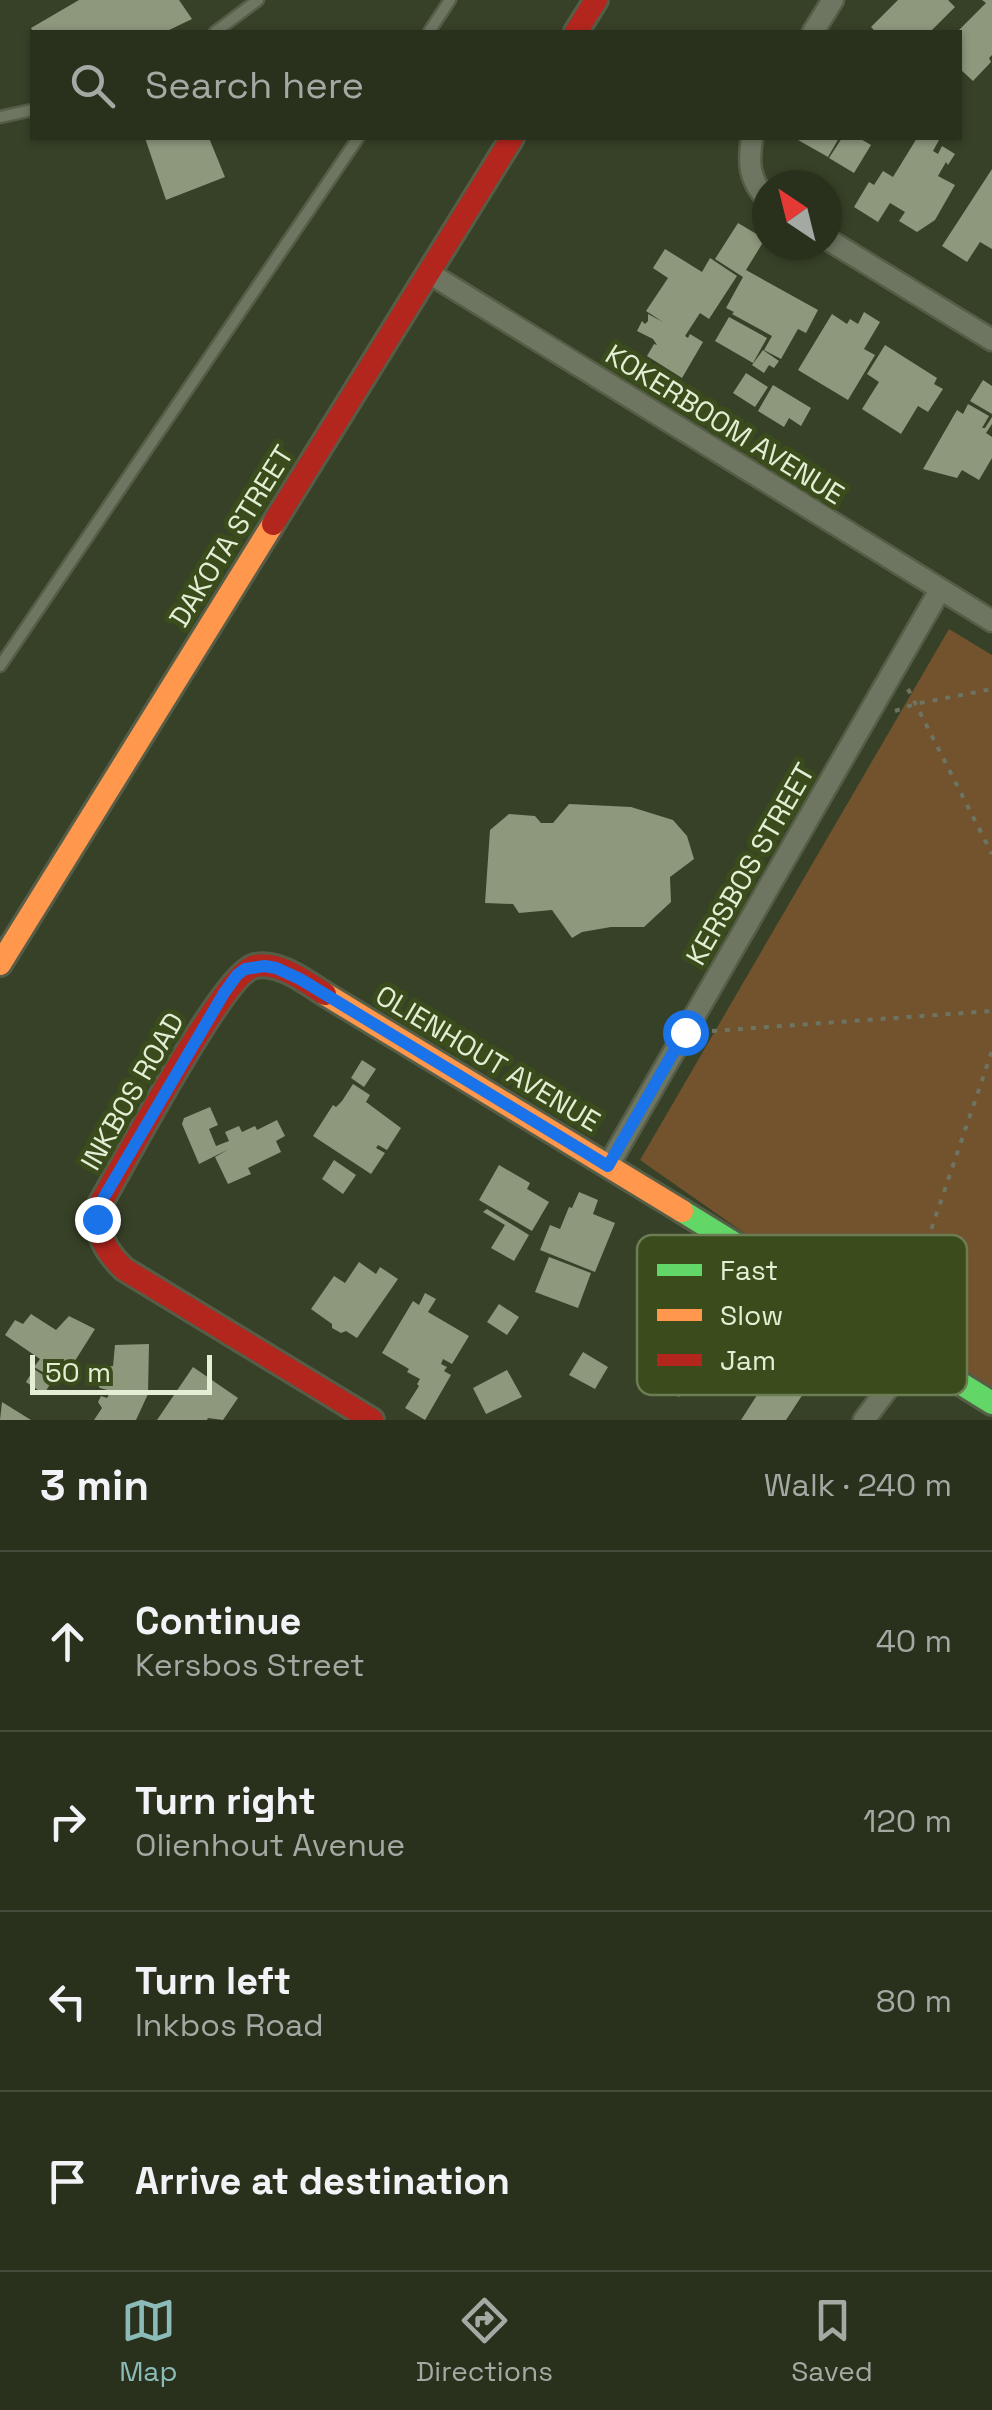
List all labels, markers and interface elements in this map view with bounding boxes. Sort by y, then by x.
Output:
search box [30,30,962,140]
icon: search [65,58,120,113]
text: Search here [145,61,364,109]
north arrow [752,170,842,260]
street label: KOKERBOOM AVENUE [599,336,851,512]
street label: DAKOTA STREET [161,439,301,633]
street label: KERSBOS STREET [678,756,822,972]
street label: OLIENHOUT AVENUE [369,977,607,1139]
street label: INKBOS ROAD [72,1006,192,1176]
route start [663,1010,709,1056]
route end [75,1197,121,1243]
legend [637,1235,967,1395]
text: Fast [720,1252,778,1288]
text: Slow [720,1297,783,1333]
text: Jam [720,1342,776,1378]
scale bar [30,1350,212,1394]
text: 50 m [45,1354,111,1390]
text: 3 min [40,1459,149,1512]
text: Walk · 240 m [764,1465,952,1505]
text: Continue [135,1597,301,1645]
icon: ahead [40,1614,95,1669]
text: 40 m [876,1621,952,1661]
text: Kersbos Street [135,1645,365,1685]
text: Turn right [135,1777,316,1825]
icon: right [40,1794,95,1849]
text: 120 m [863,1801,952,1841]
text: Olienhout Avenue [135,1825,405,1865]
text: Turn left [135,1957,291,2005]
icon: left [40,1974,95,2029]
text: 80 m [876,1981,952,2021]
text: Inkbos Road [135,2005,324,2045]
icon: arrive [40,2154,95,2209]
text: Arrive at destination [135,2157,510,2205]
tab: Map [119,2293,177,2389]
tab: Directions [416,2293,553,2389]
tab: Saved [791,2293,873,2389]

